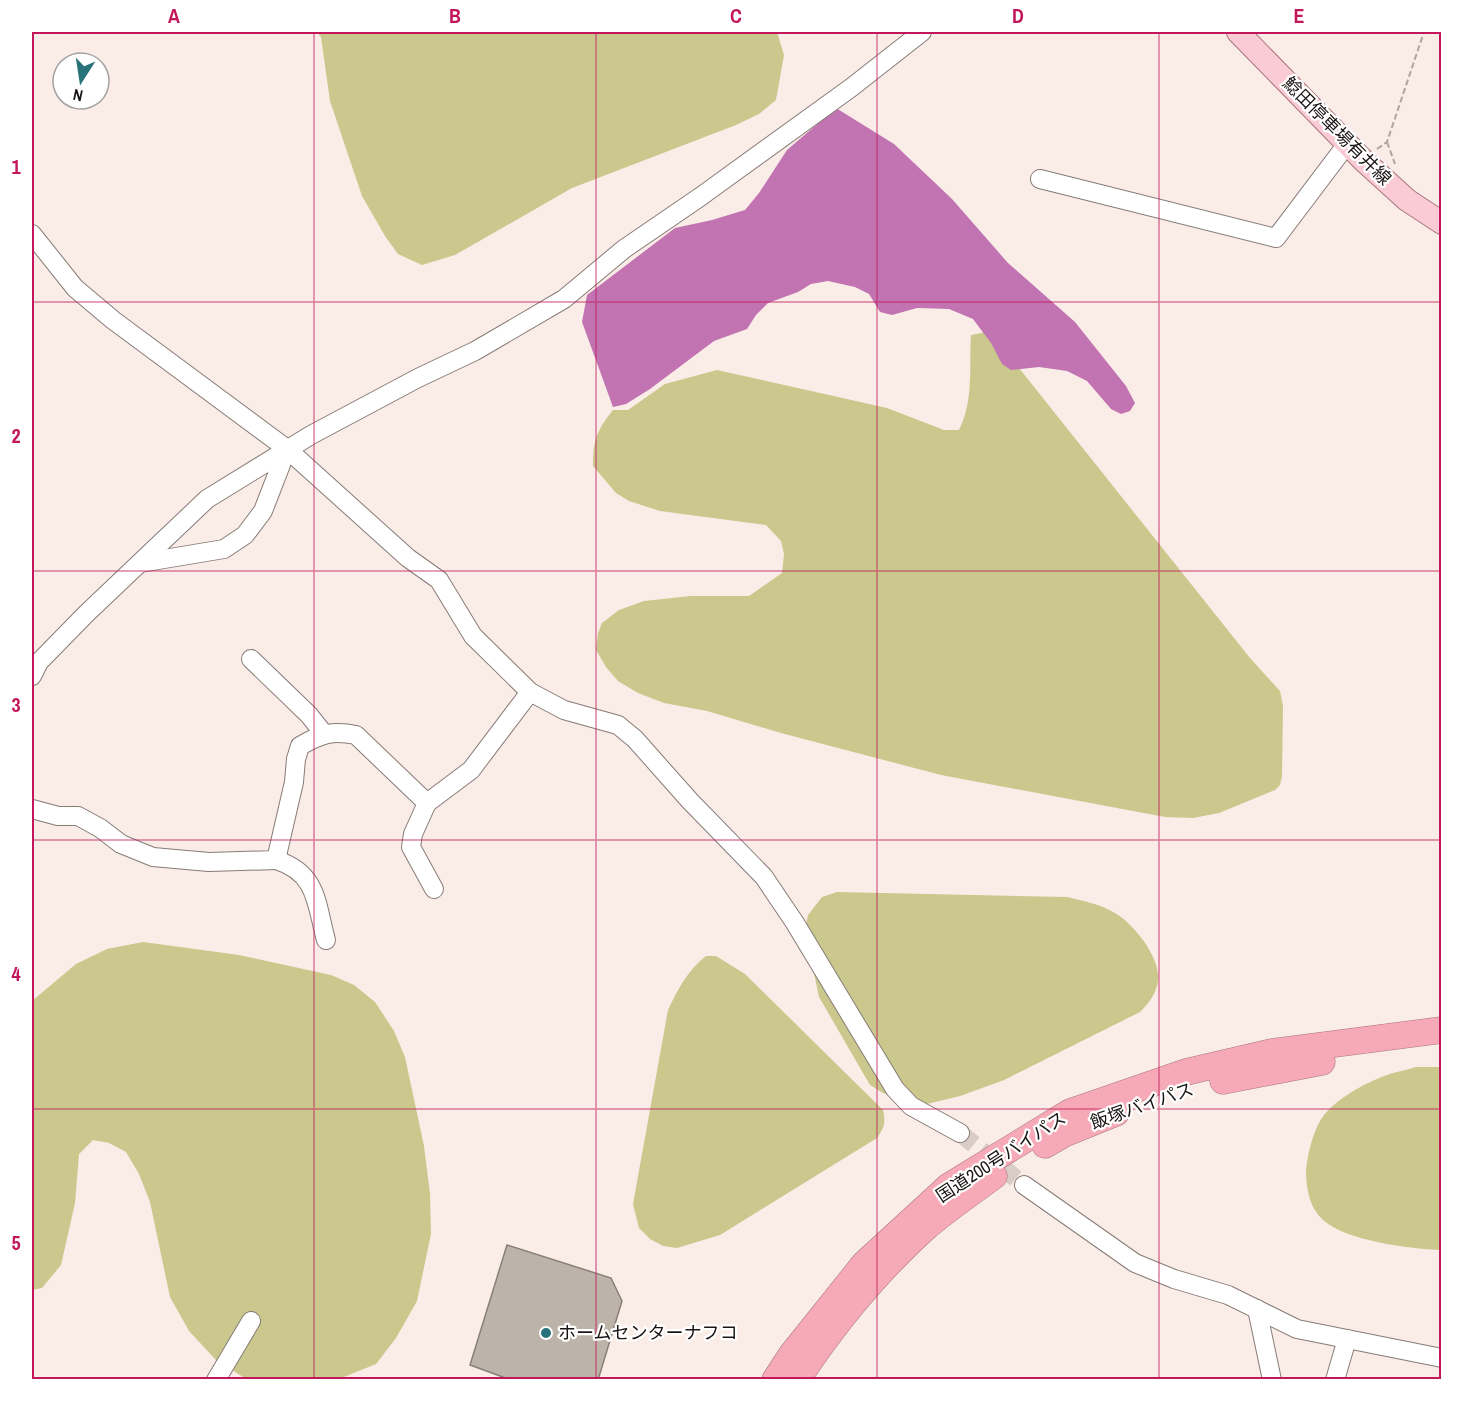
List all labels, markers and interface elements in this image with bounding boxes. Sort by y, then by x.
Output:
text: A [168,2,180,29]
text: B [449,2,461,29]
text: C [730,2,742,29]
text: D [1012,2,1024,29]
text: E [1294,2,1305,29]
north arrow [51,51,111,111]
street label: 鯰田停車場有井線 [1278,71,1397,190]
text: N [71,84,85,107]
text: 1 [11,153,21,180]
text: 2 [11,422,21,449]
text: 3 [11,691,21,718]
text: 4 [11,960,21,987]
street label: 飯塚バイパス [1087,1076,1197,1135]
street label: 国道200号バイパス [931,1105,1071,1208]
text: 5 [11,1229,21,1256]
place label: ホームセンターナフコ [558,1320,737,1345]
marker: ホームセンターナフコ [539,1326,553,1340]

